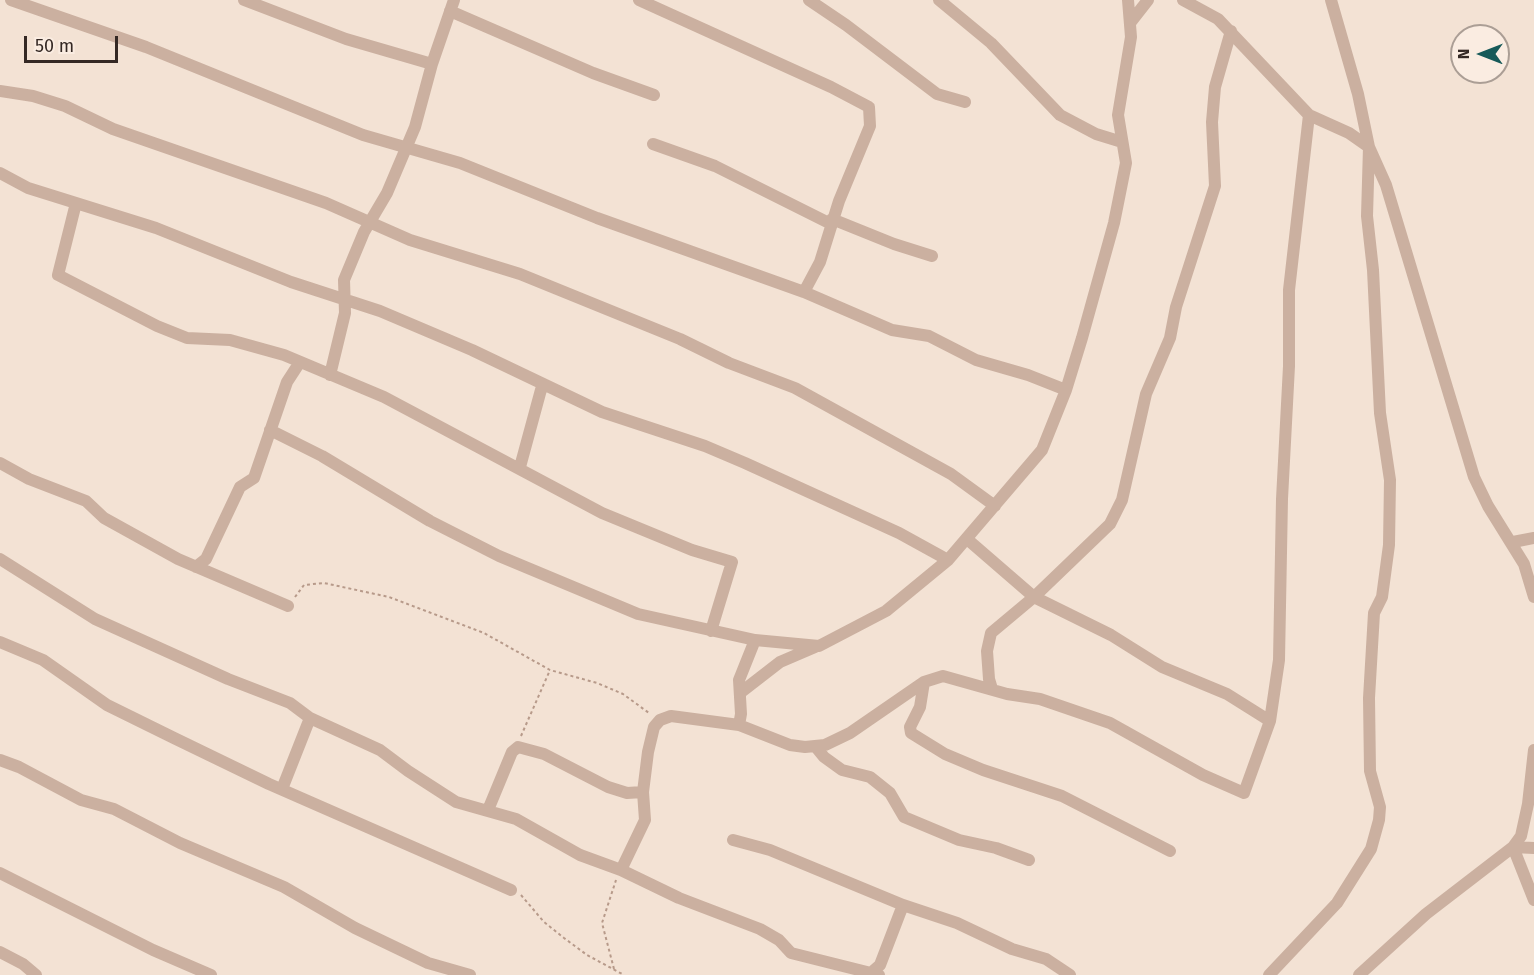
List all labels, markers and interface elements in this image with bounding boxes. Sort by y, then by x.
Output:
scale bar [27,24,122,62]
north arrow [1450,24,1510,84]
text: 50 m [35,35,74,57]
text: N [1454,49,1473,59]

